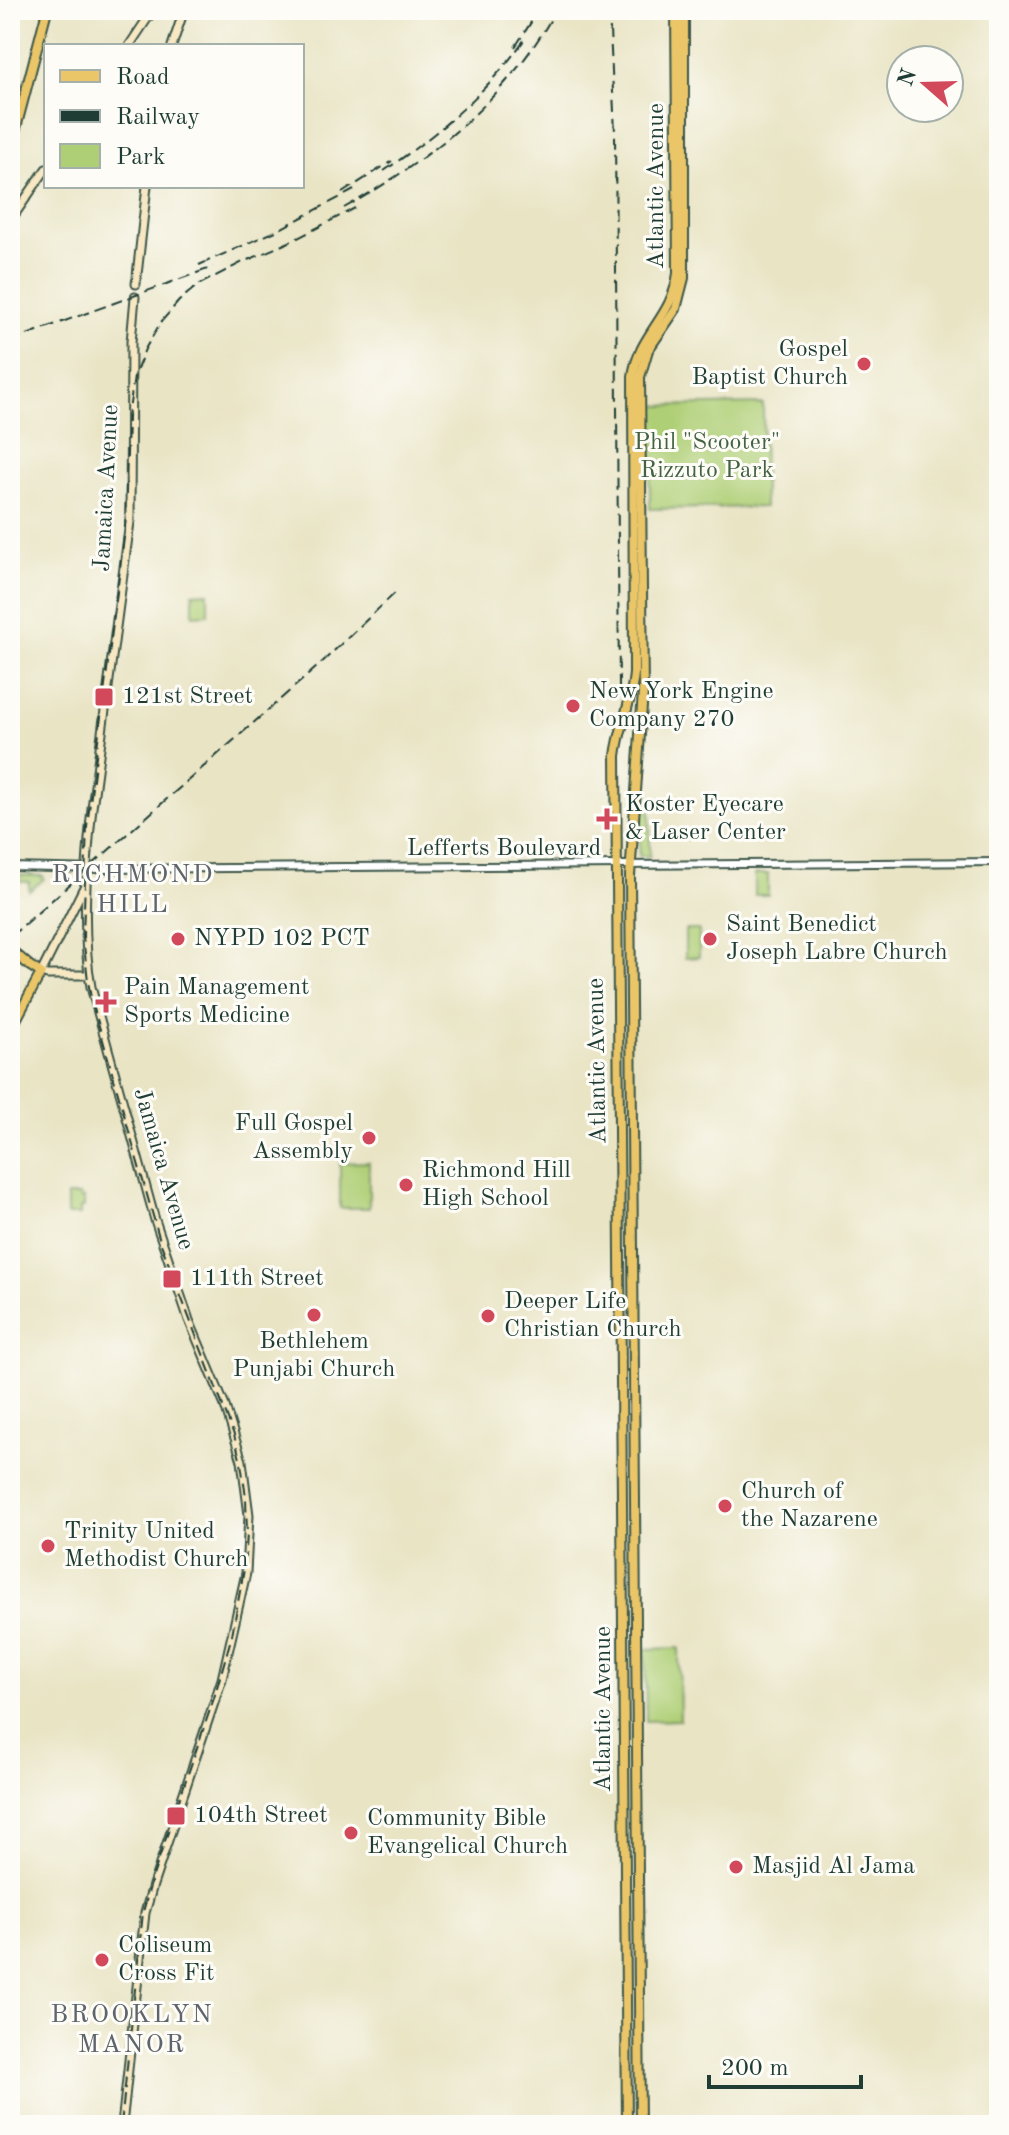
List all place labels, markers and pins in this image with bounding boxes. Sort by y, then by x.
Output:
place label: Gospel Baptist Church [691,338,848,390]
marker: Gospel Baptist Church [855,355,873,373]
place label: New York Engine Company 270 [589,680,774,732]
place label: 121st Street [122,685,253,709]
marker: 121st Street [93,686,115,708]
marker: New York Engine Company 270 [564,697,582,715]
place label: Koster Eyecare & Laser Center [625,793,786,845]
marker: Koster Eyecare & Laser Center [596,808,618,830]
place label: Saint Benedict Joseph Labre Church [726,913,948,965]
place label: NYPD 102 PCT [194,927,370,951]
marker: NYPD 102 PCT [169,930,187,948]
marker: Saint Benedict Joseph Labre Church [701,930,719,948]
place label: Pain Management Sports Medicine [124,976,310,1028]
marker: Pain Management Sports Medicine [95,991,117,1013]
place label: Full Gospel Assembly [235,1112,353,1164]
marker: Full Gospel Assembly [360,1129,378,1147]
place label: Richmond Hill High School [422,1159,571,1211]
marker: Richmond Hill High School [397,1176,415,1194]
place label: 111th Street [190,1267,324,1291]
marker: 111th Street [161,1268,183,1290]
place label: Deeper Life Christian Church [504,1290,682,1342]
marker: Bethlehem Punjabi Church [305,1306,323,1324]
marker: Deeper Life Christian Church [479,1307,497,1325]
place label: Bethlehem Punjabi Church [233,1330,395,1382]
place label: Church of the Nazarene [741,1480,878,1532]
marker: Church of the Nazarene [716,1497,734,1515]
place label: Trinity United Methodist Church [64,1520,248,1572]
marker: Trinity United Methodist Church [39,1537,57,1555]
place label: 104th Street [194,1804,328,1828]
marker: 104th Street [165,1805,187,1827]
place label: Community Bible Evangelical Church [367,1807,568,1859]
marker: Community Bible Evangelical Church [342,1824,360,1842]
place label: Masjid Al Jama [752,1855,915,1879]
marker: Masjid Al Jama [727,1858,745,1876]
place label: Coliseum Cross Fit [118,1934,214,1986]
marker: Coliseum Cross Fit [93,1951,111,1969]

